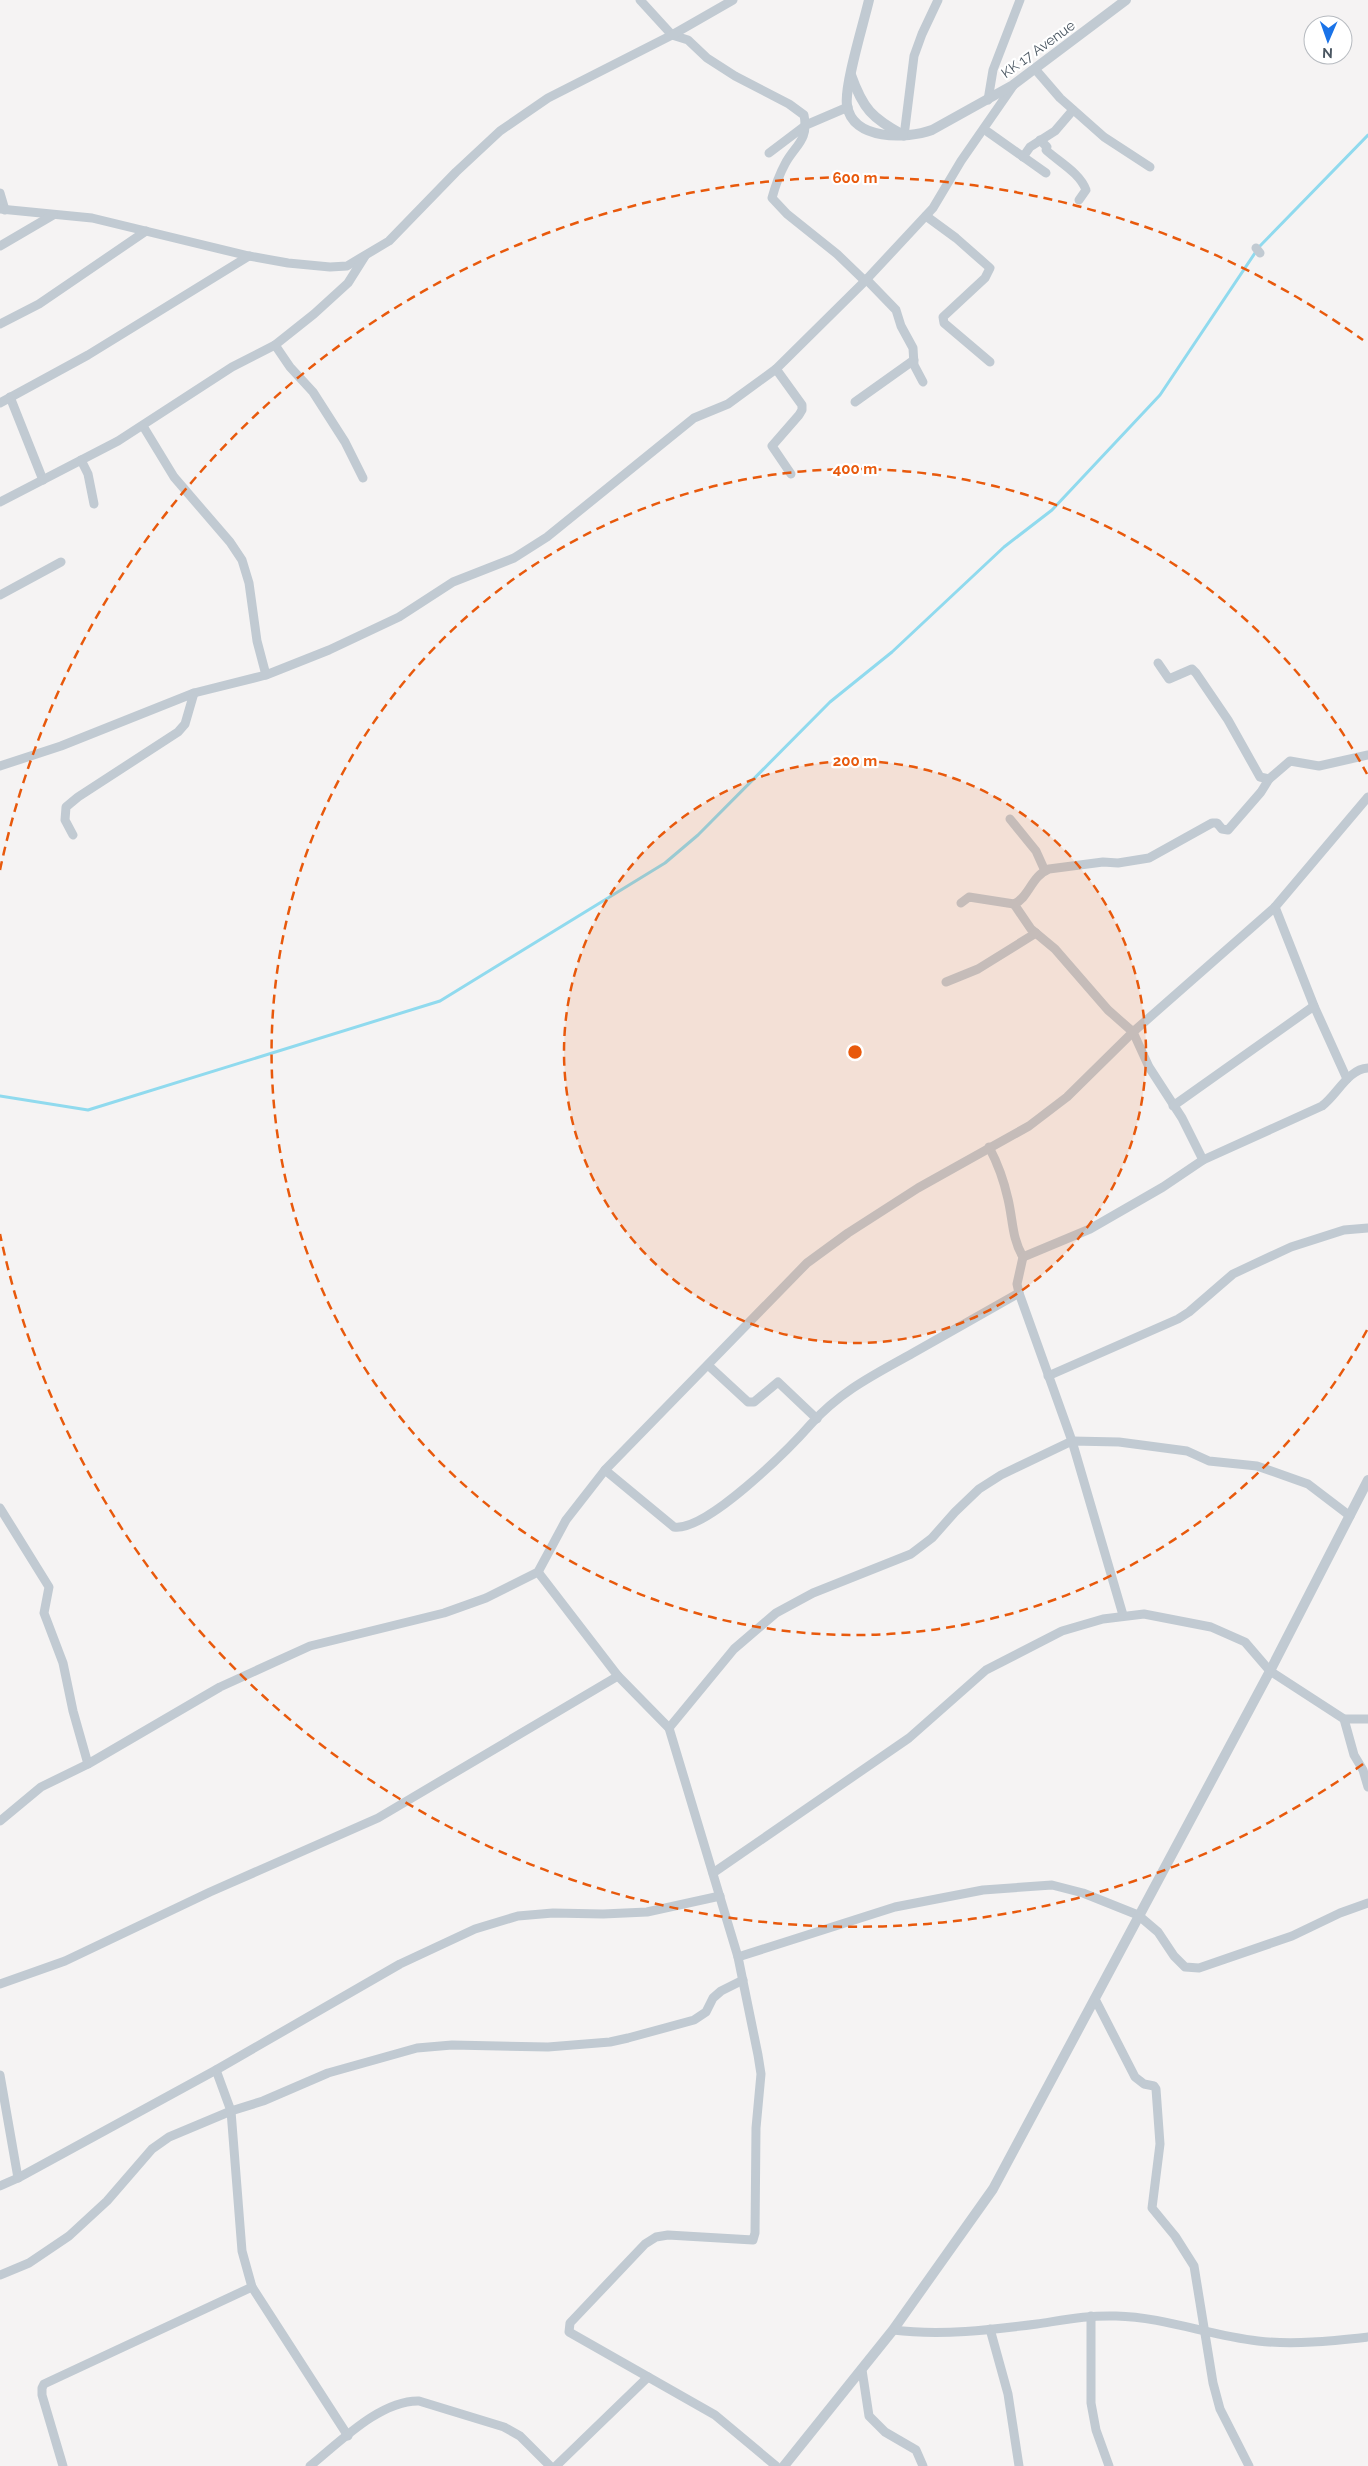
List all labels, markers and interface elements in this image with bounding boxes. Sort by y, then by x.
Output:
north arrow [1303,15,1353,65]
street label: KK 17 Avenue [998,17,1078,81]
text: N [1322,45,1333,61]
text: 600 m [832,169,878,187]
text: 400 m [833,460,877,478]
text: 200 m [833,752,877,770]
centre of rings [846,1043,864,1061]

